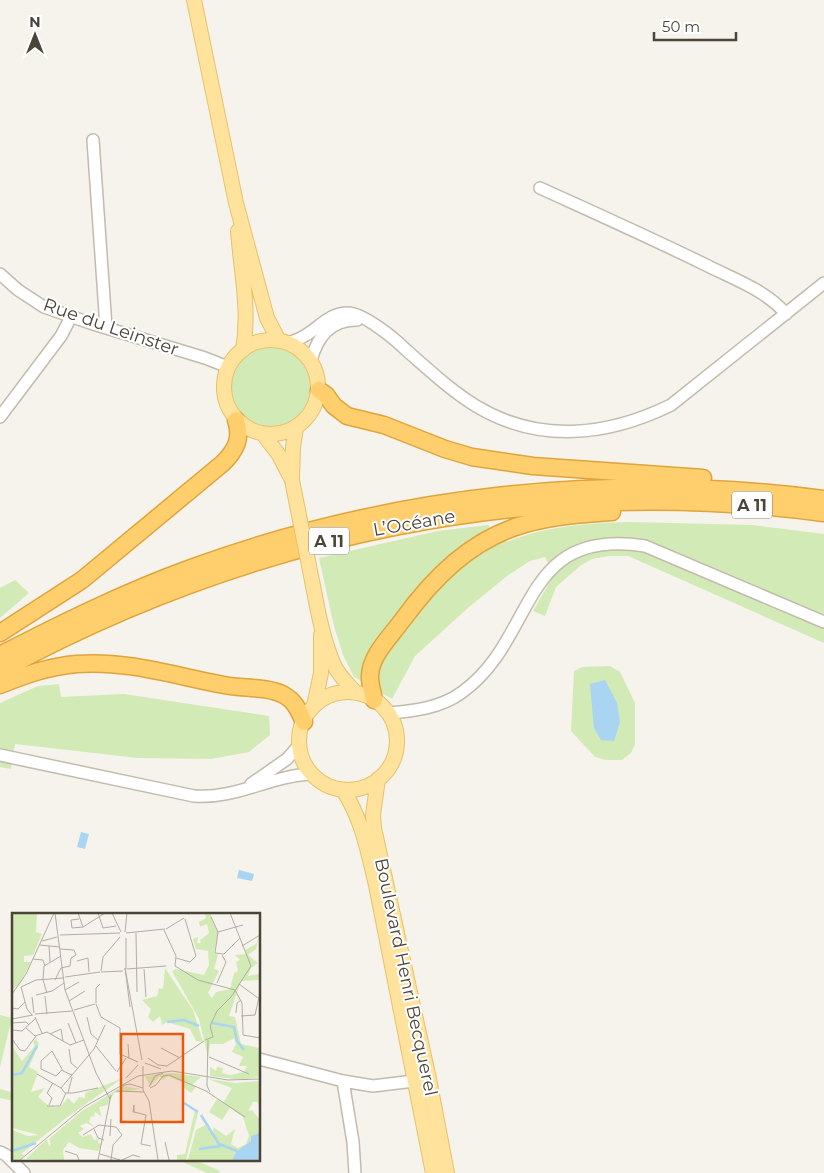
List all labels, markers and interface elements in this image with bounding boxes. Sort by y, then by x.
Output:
north arrow [10,10,60,60]
scale bar [654,10,736,42]
text: N [29,13,41,31]
text: 50 m [662,17,700,36]
street label: Rue du Leinster [40,293,182,361]
road number: A 11 [732,492,772,518]
street label: L’Océane [371,505,457,541]
road number: A 11 [309,528,349,554]
street label: Boulevard Henri Becquerel [370,856,442,1098]
inset map [12,913,260,1160]

